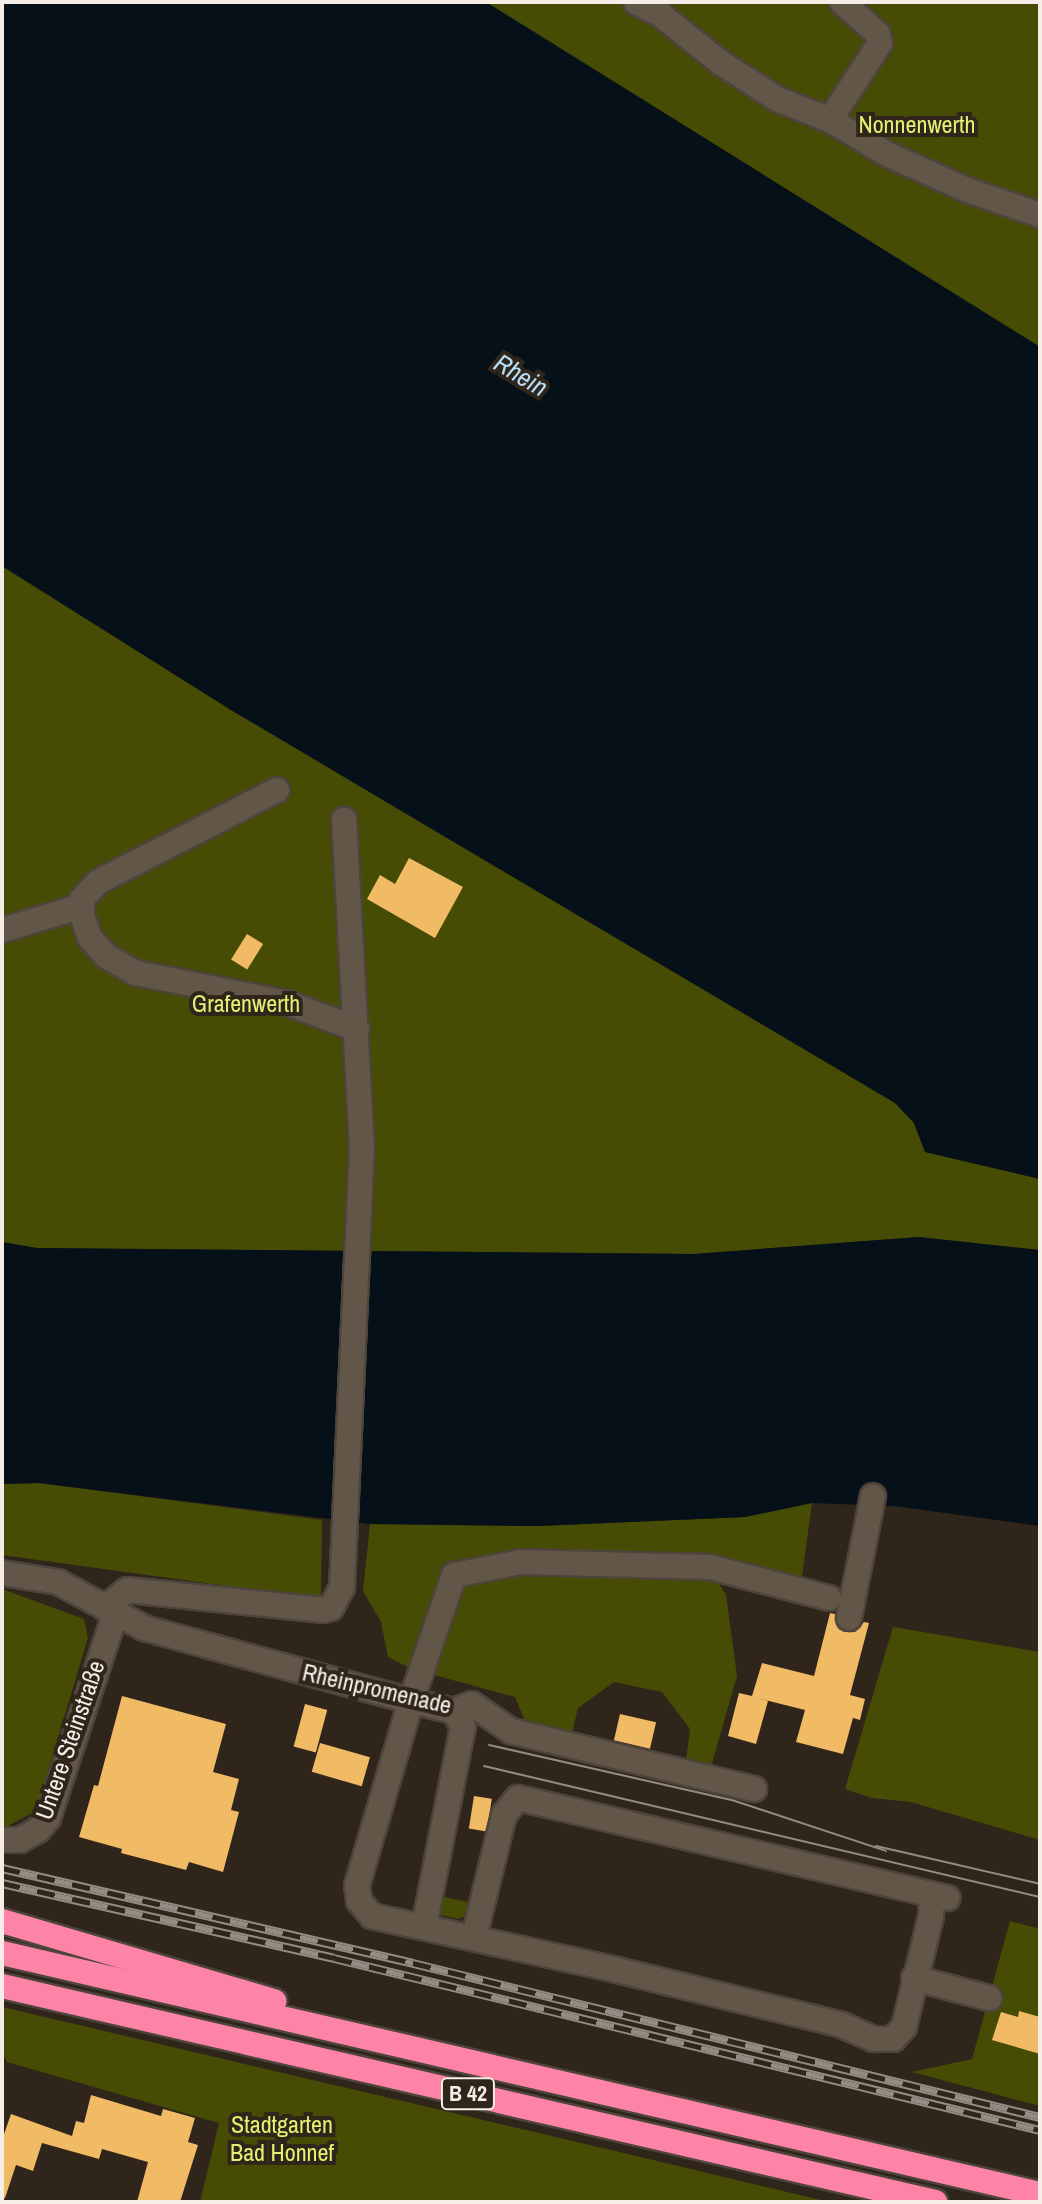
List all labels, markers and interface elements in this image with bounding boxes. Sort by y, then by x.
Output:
park label: Nonnenwerth [858,111,976,139]
water label: Rhein [489,347,553,403]
park label: Grafenwerth [192,990,300,1018]
street label: Untere Steinstraße [29,1657,111,1823]
street label: Rheinpromenade [300,1658,454,1720]
road number: B 42 [440,2076,496,2112]
park label: Stadtgarten Bad Honnef [230,2111,334,2167]

